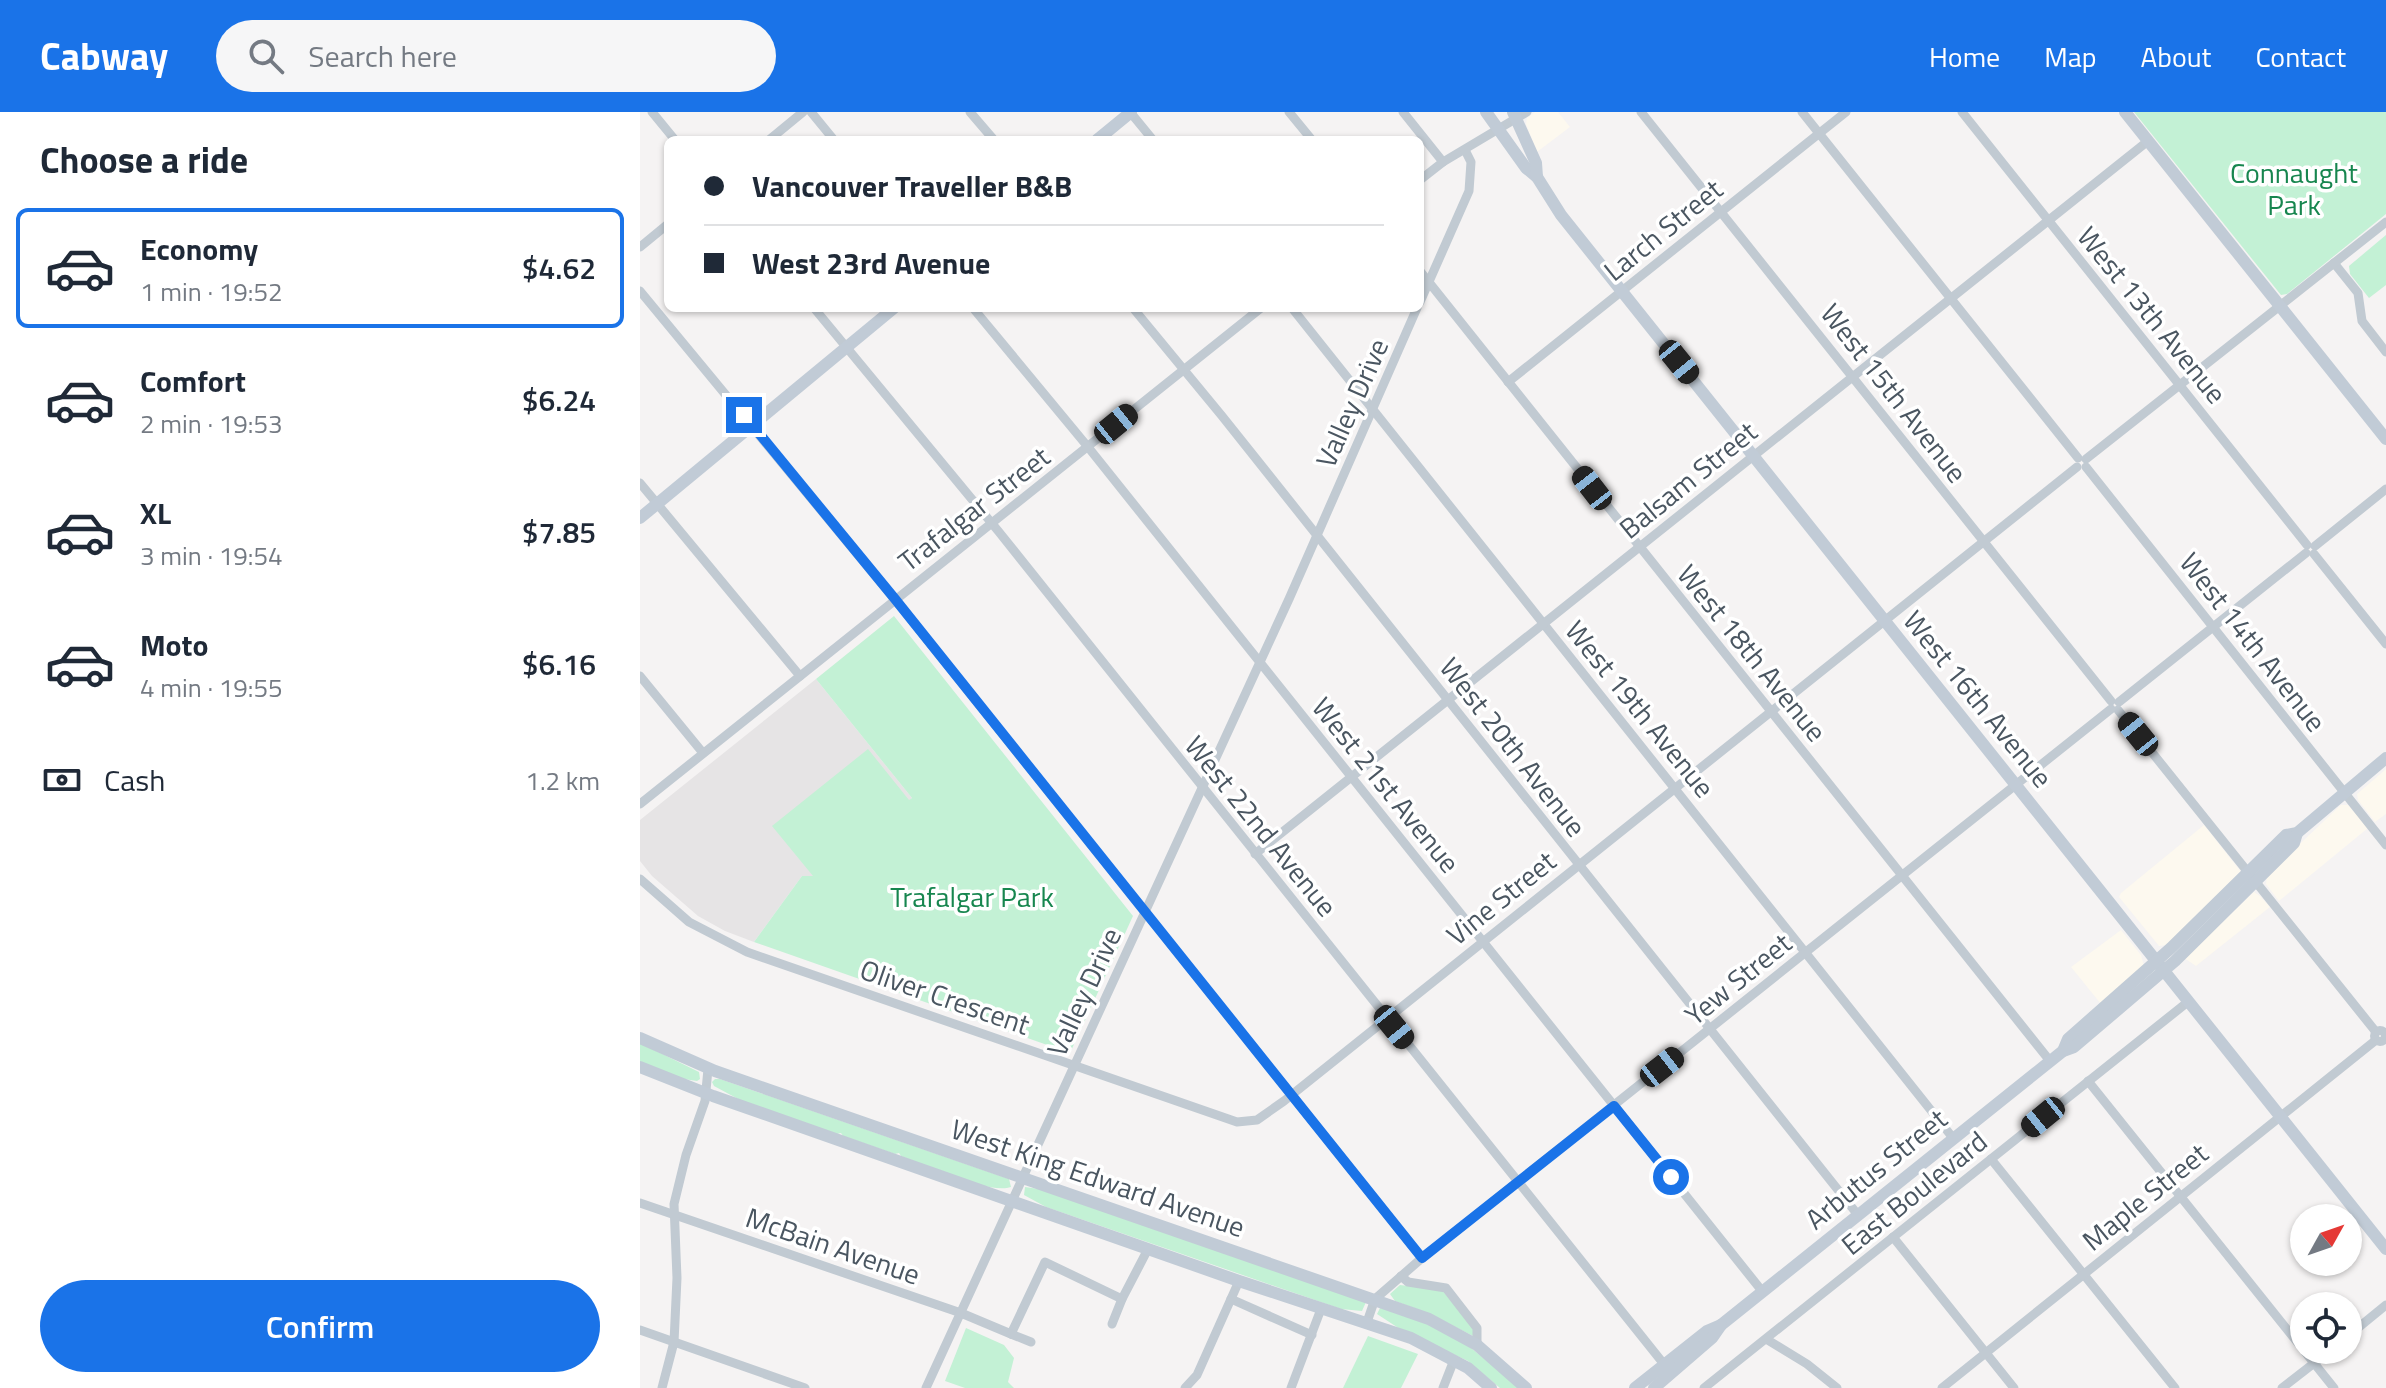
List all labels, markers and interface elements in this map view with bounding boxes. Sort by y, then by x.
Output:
search box [216,20,776,92]
text: Cabway [40,27,168,85]
text: Search here [308,33,457,79]
icon: search [244,34,288,78]
text: Home [1929,35,2000,78]
text: Map [2044,35,2097,78]
text: About [2141,35,2211,78]
text: Contact [2255,35,2346,78]
text: Choose a ride [40,132,248,187]
park label: Connaught Park [2230,151,2358,226]
text: Vancouver Traveller B&B [752,163,1072,209]
street label: Larch Street [1594,168,1732,291]
street label: West 13th Avenue [2067,217,2237,413]
text: Economy [140,226,258,272]
icon: car [44,232,116,304]
text: West 23rd Avenue [752,240,990,286]
text: $4.62 [522,245,596,291]
text: 1 min · 19:52 [140,272,283,311]
street label: West 15th Avenue [1811,294,1978,492]
street label: Valley Drive [1304,331,1399,474]
car [1655,336,1703,388]
text: Comfort [140,358,246,404]
icon: car [44,364,116,436]
text: $6.24 [522,377,596,423]
route end [726,397,762,433]
car [1090,400,1142,448]
text: 2 min · 19:53 [140,404,283,443]
street label: Balsam Street [1609,410,1766,549]
street label: Trafalgar Street [889,435,1059,582]
car [1568,462,1616,514]
text: XL [140,490,171,536]
icon: car [44,496,116,568]
text: $7.85 [522,509,596,555]
text: 3 min · 19:54 [140,536,283,575]
street label: West 14th Avenue [2170,543,2337,741]
street label: West 18th Avenue [1667,555,1837,751]
street label: West 16th Avenue [1893,601,2063,797]
street label: West 19th Avenue [1555,611,1725,807]
text: Moto [140,622,208,668]
icon: car [44,628,116,700]
text: $6.16 [522,641,596,687]
street label: West 20th Avenue [1430,648,1597,846]
text: 4 min · 19:55 [140,668,283,707]
street label: West 21st Avenue [1302,687,1471,882]
car [2114,708,2162,760]
street label: West 22nd Avenue [1175,726,1348,926]
text: Cash [104,757,165,803]
icon: cash [40,758,84,802]
text: 1.2 km [525,761,600,800]
street label: Vine Street [1437,840,1565,955]
park label: Trafalgar Park [890,875,1054,918]
street label: Valley Drive [1035,920,1132,1063]
street label: Yew Street [1675,922,1801,1035]
street label: Oliver Crescent [855,947,1036,1046]
car [1370,1001,1418,1053]
car [1636,1043,1688,1091]
car [2017,1093,2069,1141]
street label: Arbutus Street [1795,1098,1956,1239]
street label: West King Edward Avenue [945,1107,1251,1248]
street label: East Boulevard [1831,1120,1996,1265]
street label: Maple Street [2072,1132,2217,1261]
route start [1653,1159,1689,1195]
street label: McBain Avenue [740,1196,926,1295]
north arrow [2290,1204,2362,1276]
map controls [2290,1204,2362,1364]
button: Confirm [40,1280,600,1372]
button: locate [2290,1292,2362,1364]

